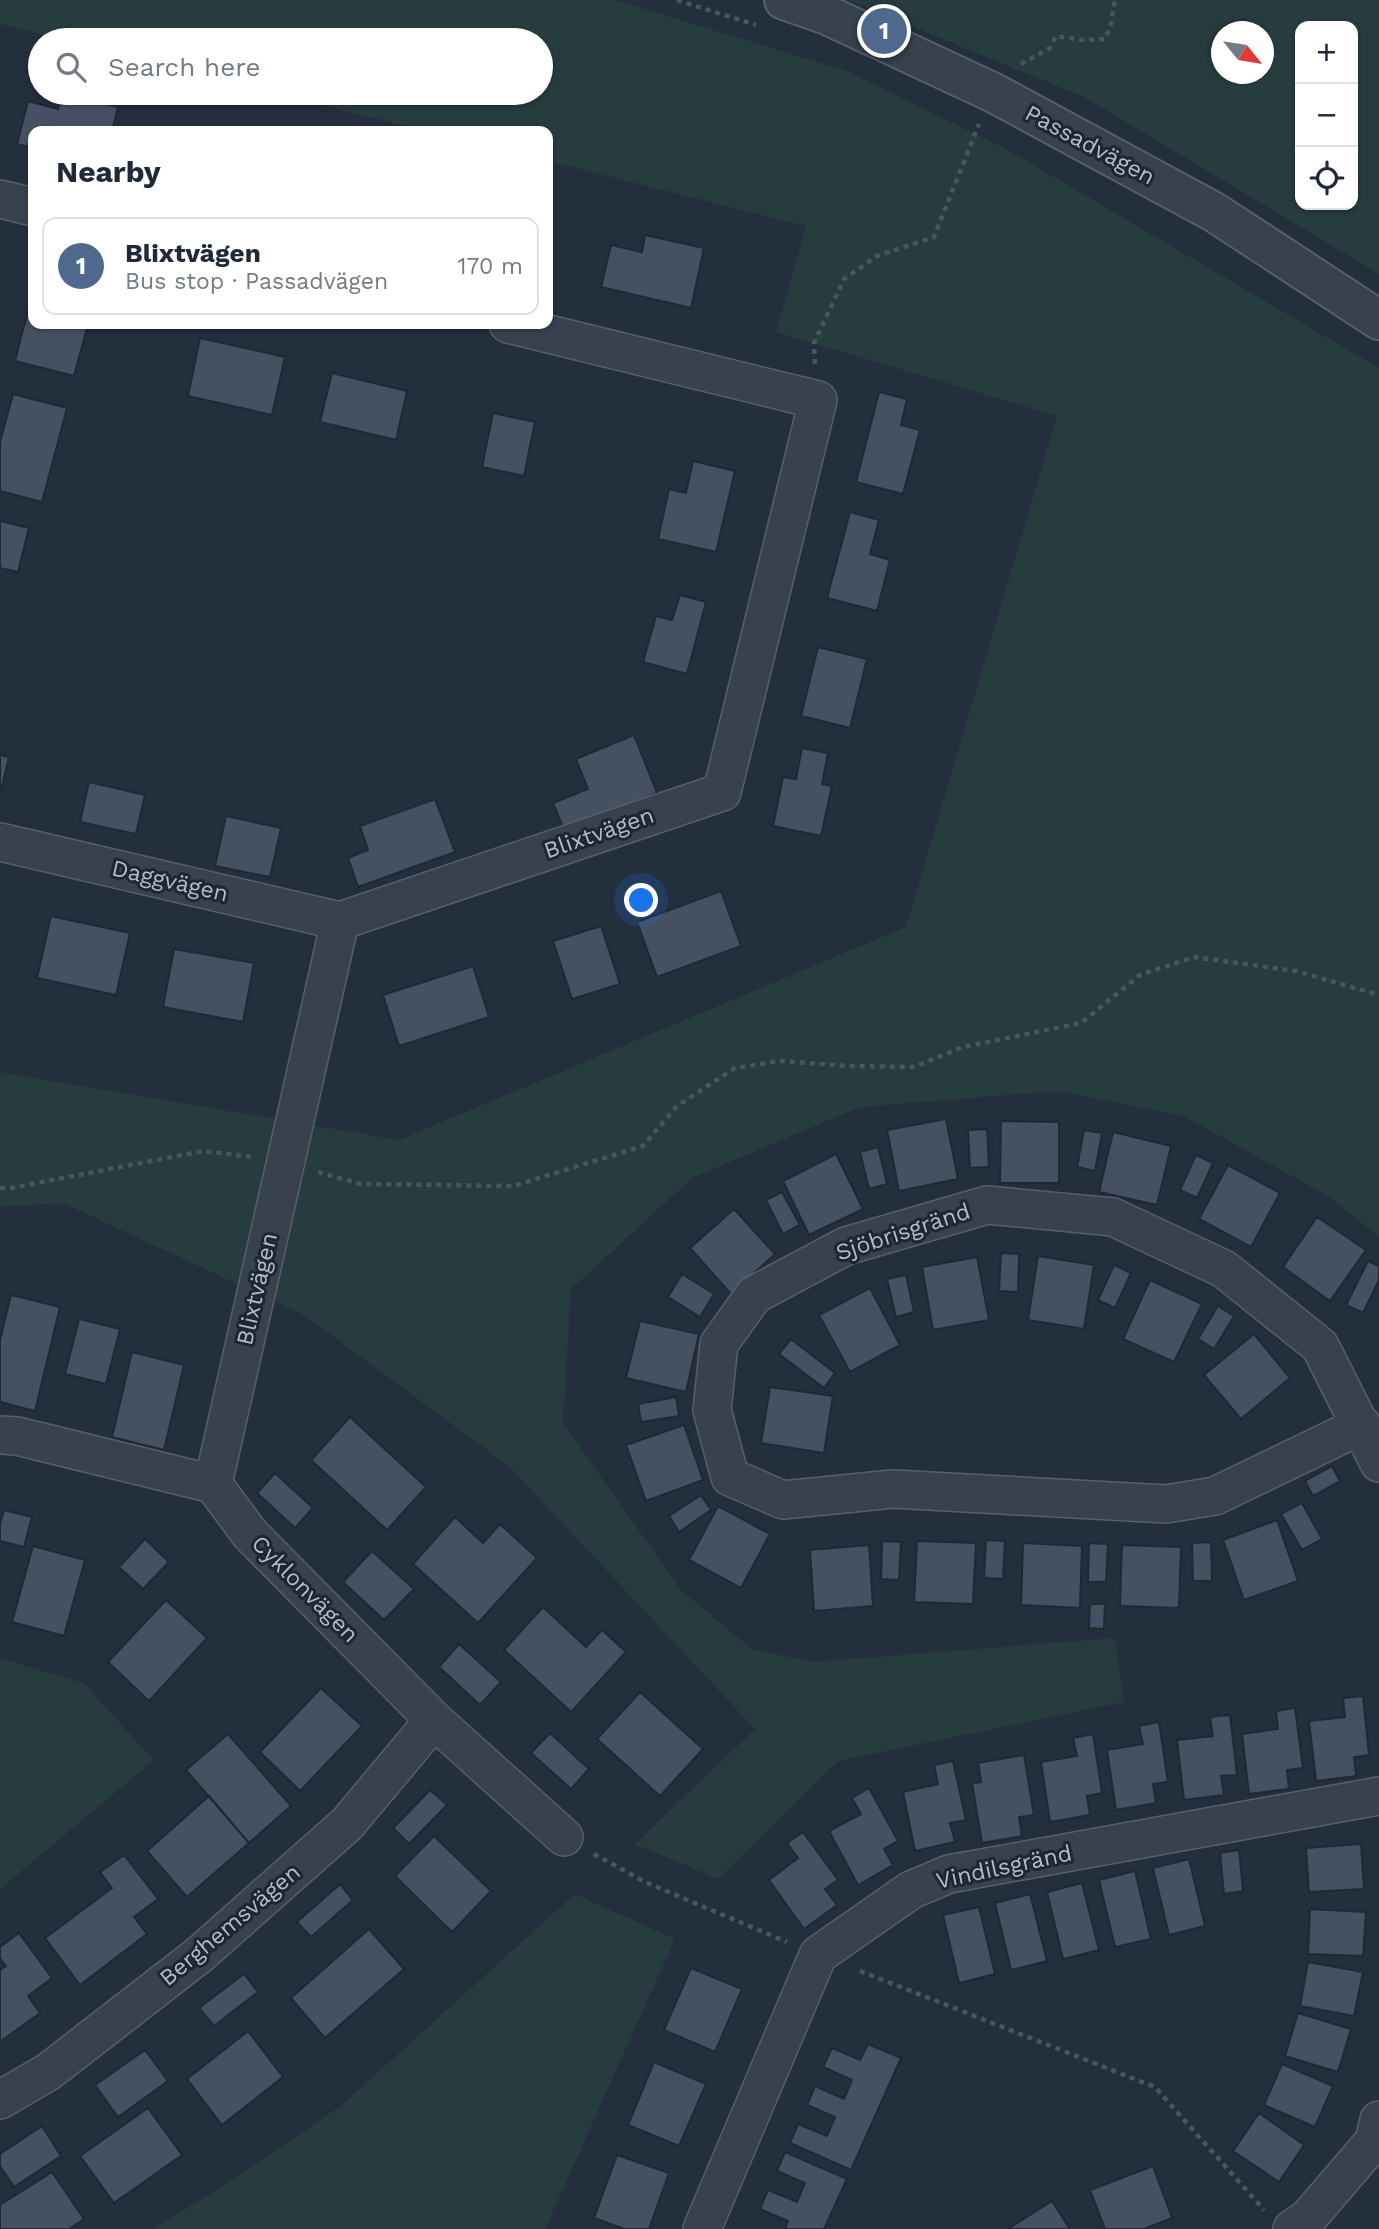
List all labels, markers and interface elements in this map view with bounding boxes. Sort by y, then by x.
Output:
pin: 1 [861,5,907,57]
north arrow [1211,21,1274,84]
map controls [1295,21,1358,210]
button: + [1295,21,1358,84]
search box [28,28,553,105]
icon: search [52,48,90,86]
text: Search here [108,52,260,82]
button: − [1295,84,1358,147]
street label: Passadvägen [1020,99,1160,191]
button: locate [1295,147,1358,210]
text: Nearby [56,154,161,189]
text: Blixtvägen [125,238,261,268]
text: 1 [76,253,86,280]
text: 170 m [458,253,523,280]
text: Bus stop · Passadvägen [125,268,388,295]
street label: Blixtvägen [540,802,658,864]
street label: Daggvägen [109,855,231,907]
your location [624,883,658,917]
street label: Sjöbrisgränd [832,1198,974,1266]
street label: Blixtvägen [231,1230,283,1348]
street label: Cyklonvägen [246,1530,364,1648]
street label: Vindilsgränd [934,1839,1074,1895]
street label: Berghemsvägen [154,1858,306,1992]

